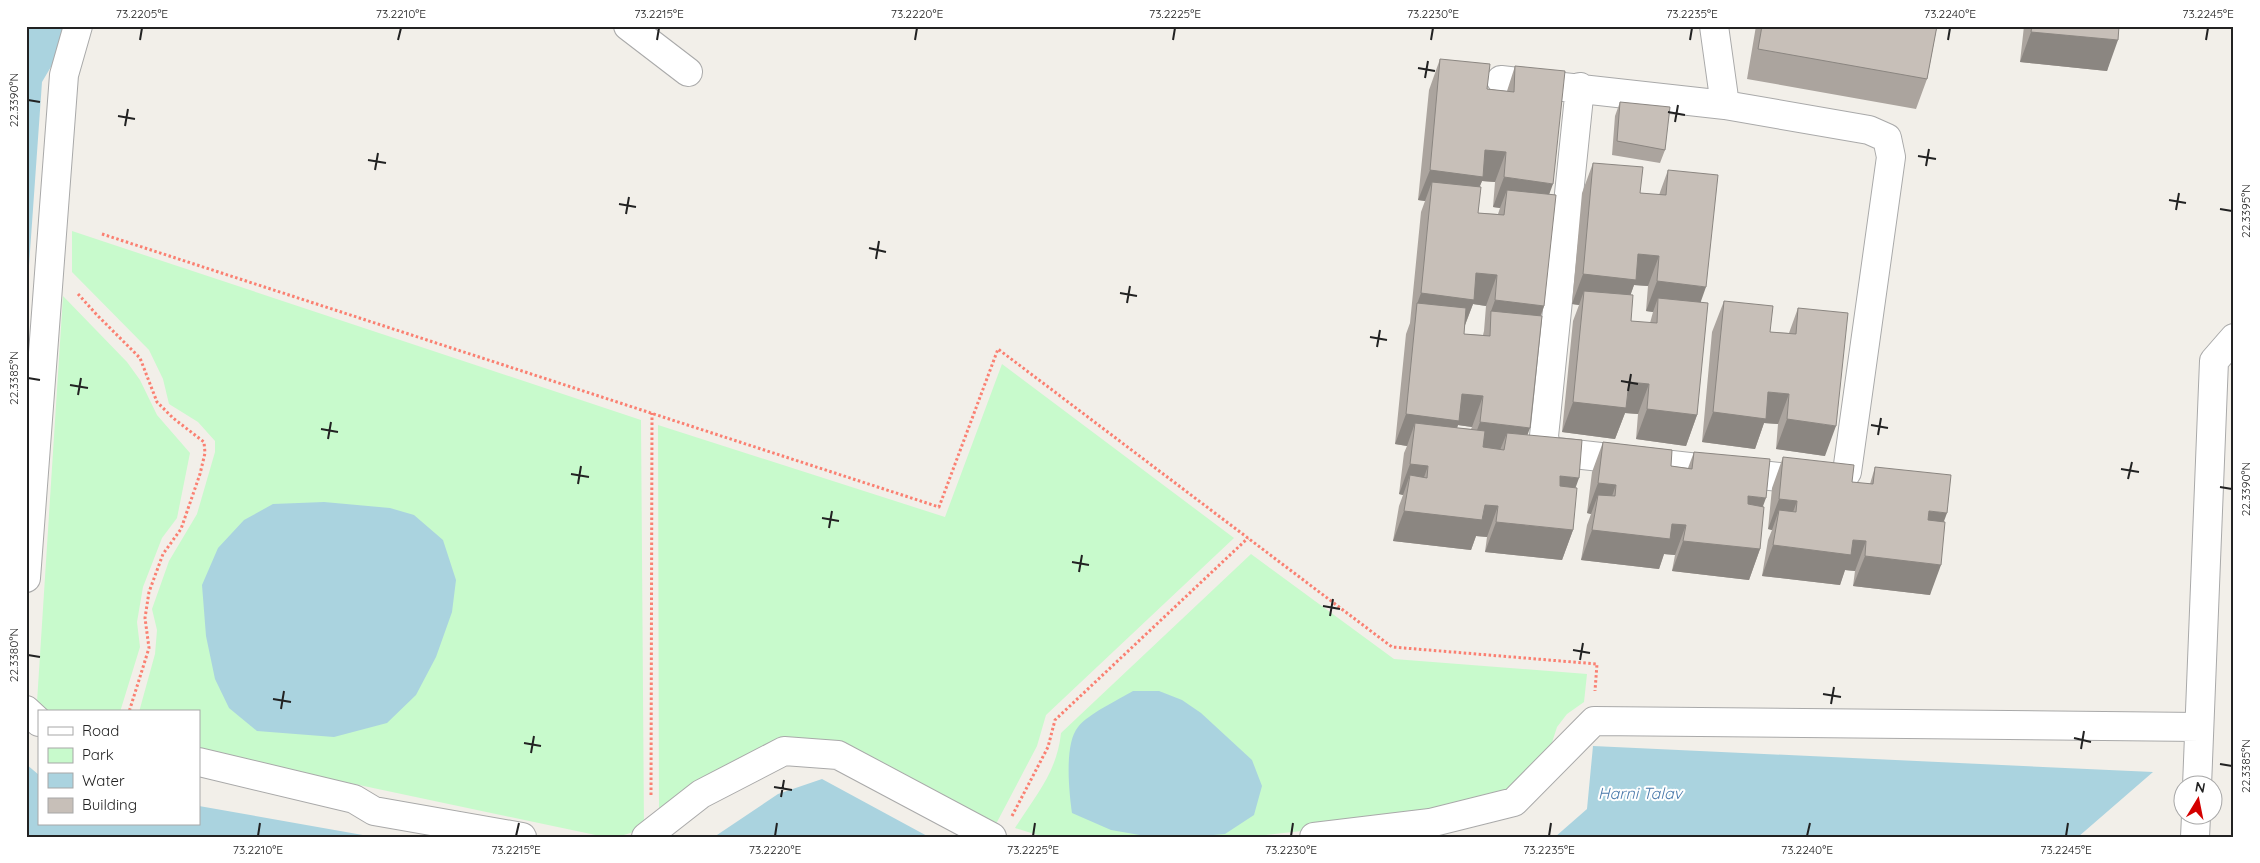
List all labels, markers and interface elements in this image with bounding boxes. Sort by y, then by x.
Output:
text: 73.2205°E [116,6,168,21]
text: 73.2210°E [376,6,426,21]
text: 73.2215°E [634,6,684,21]
text: 73.2220°E [891,6,943,21]
text: 73.2225°E [1149,6,1201,21]
text: 73.2230°E [1407,6,1459,21]
text: 73.2235°E [1666,6,1718,21]
text: 73.2240°E [1924,6,1976,21]
text: 73.2245°E [2182,6,2234,21]
text: 22.3390°N [6,73,21,127]
text: 22.3395°N [2238,184,2253,238]
text: 22.3385°N [6,351,21,405]
text: 22.3390°N [2238,462,2253,516]
text: 22.3380°N [6,628,21,682]
legend [38,710,200,826]
text: Road [82,721,119,740]
text: 22.3385°N [2238,739,2253,793]
text: Park [82,745,114,764]
text: Water [82,771,125,790]
north arrow [2172,776,2222,826]
text: N [2194,777,2207,797]
water label: Harni Talav [1598,783,1683,803]
text: Building [82,795,137,814]
text: 73.2210°E [233,842,283,857]
text: 73.2215°E [491,842,541,857]
text: 73.2220°E [749,842,801,857]
text: 73.2225°E [1007,842,1059,857]
text: 73.2230°E [1265,842,1317,857]
text: 73.2235°E [1523,842,1575,857]
text: 73.2240°E [1781,842,1833,857]
text: 73.2245°E [2040,842,2092,857]

